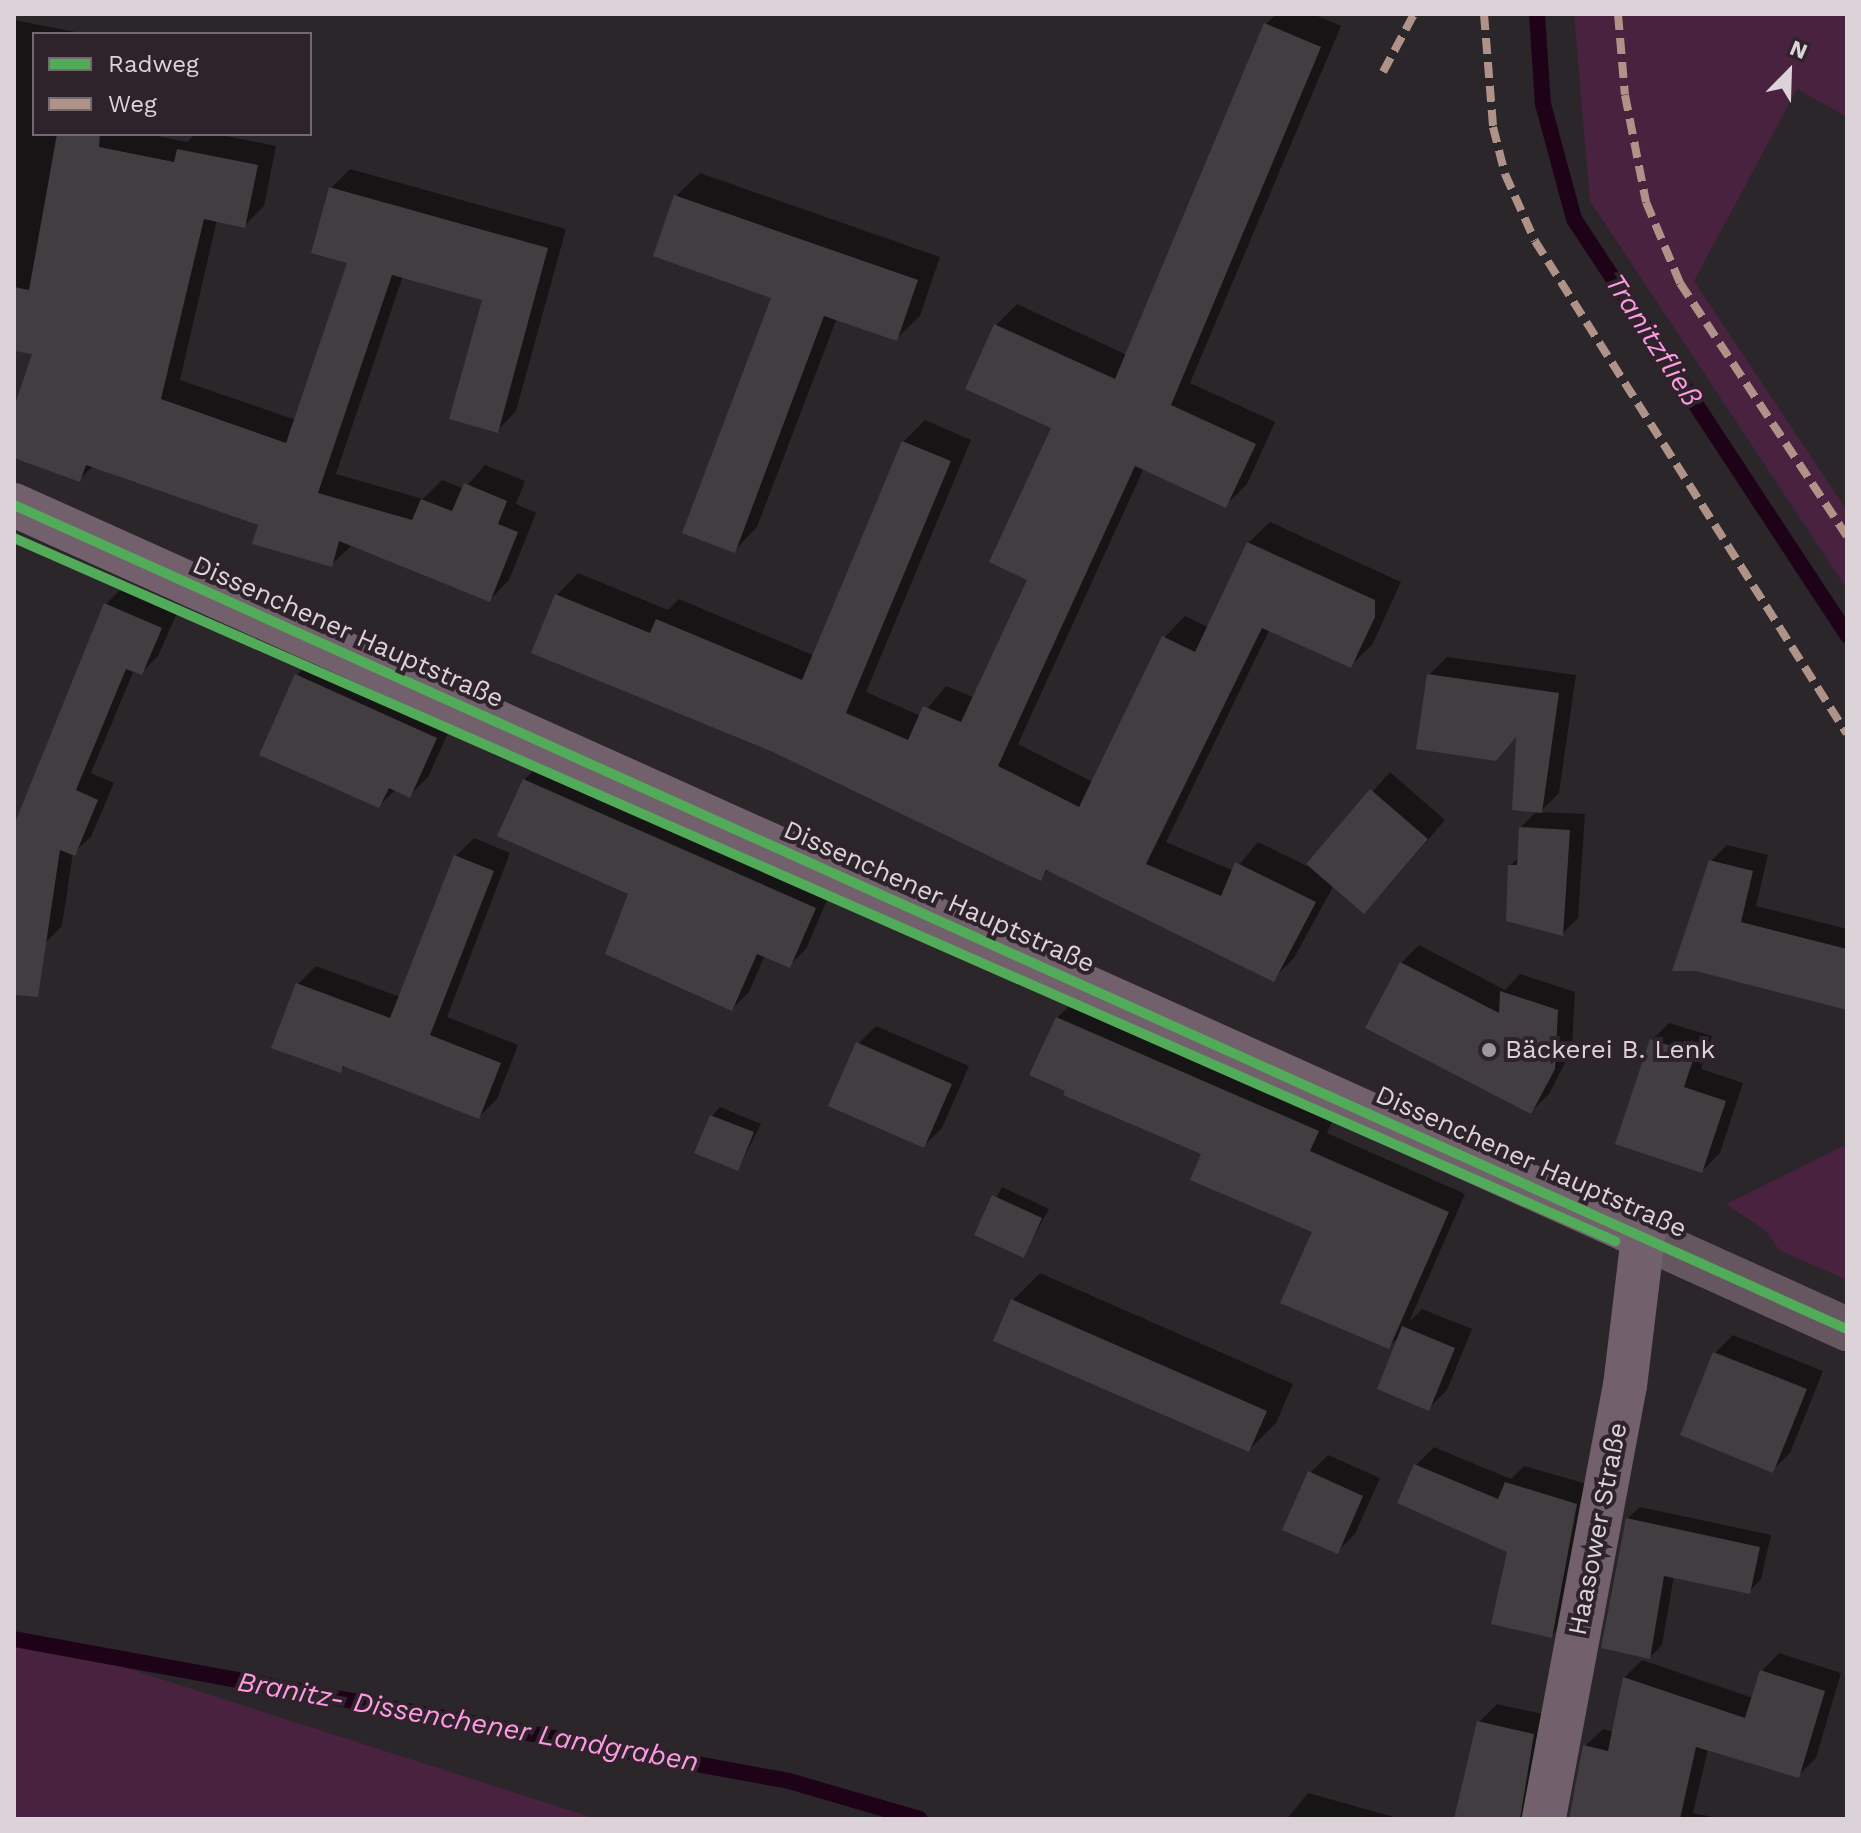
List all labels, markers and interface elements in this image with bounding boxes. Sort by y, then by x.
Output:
legend [32,32,312,136]
north arrow [1749,32,1829,112]
text: N [1786,35,1811,64]
text: Radweg [108,50,199,78]
text: Weg [108,90,157,118]
water label: Tranitzfließ [1598,267,1708,413]
street label: Dissenchener Hauptstraße [187,549,509,715]
street label: Dissenchener Hauptstraße [778,814,1100,980]
place label: Bäckerei B. Lenk [1505,1034,1715,1066]
marker: Bäckerei B. Lenk [1480,1041,1498,1059]
street label: Dissenchener Hauptstraße [1370,1079,1692,1245]
street label: Haasower Straße [1562,1420,1634,1638]
water label: Branitz- Dissenchener Landgraben [234,1665,702,1779]

